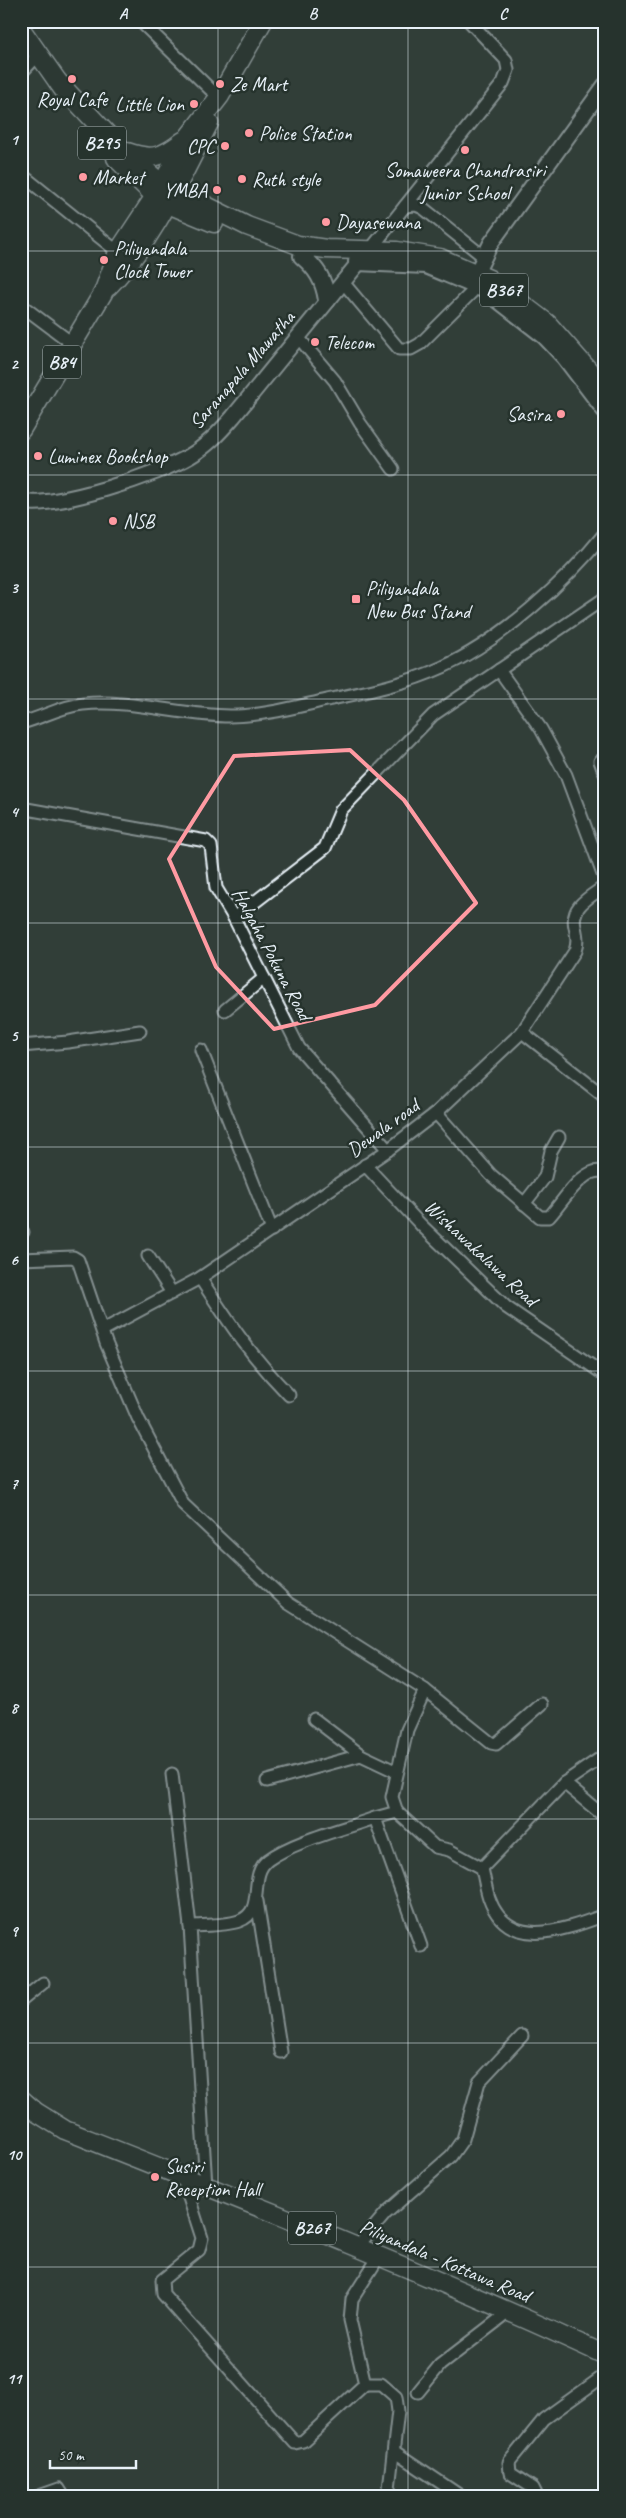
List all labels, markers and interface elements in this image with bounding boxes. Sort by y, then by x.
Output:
text: A [119,4,129,24]
text: B [309,4,319,24]
text: C [499,4,509,24]
place label: Ze Mart [230,72,290,97]
marker: Royal Cafe [66,73,78,85]
marker: Ze Mart [214,78,226,90]
place label: Royal Cafe [37,87,109,112]
place label: Little Lion [115,92,185,117]
marker: Little Lion [188,98,200,110]
place label: Police Station [259,121,353,146]
road number: B295 [78,126,126,160]
marker: Police Station [243,127,255,139]
text: 1 [10,130,19,150]
place label: CPC [187,134,217,159]
marker: CPC [219,140,231,152]
marker: Somaweera Chandrasiri Junior School [459,144,471,156]
place label: Somaweera Chandrasiri Junior School [385,158,547,206]
place label: Market [93,165,147,190]
place label: Ruth style [252,167,322,192]
marker: Market [77,171,89,183]
marker: Ruth style [236,173,248,185]
place label: YMBA [163,178,208,203]
marker: YMBA [211,184,223,196]
place label: Dayasewana [336,210,422,235]
marker: Dayasewana [320,216,332,228]
place label: Piliyandala Clock Tower [114,236,194,284]
marker: Piliyandala Clock Tower [98,254,110,266]
road number: B367 [480,274,528,306]
street label: Saranapala Mawatha [184,304,302,434]
place label: Telecom [325,330,375,355]
marker: Telecom [309,336,321,348]
road number: B84 [43,346,81,378]
text: 2 [10,354,19,374]
place label: Sasira [507,402,553,427]
marker: Sasira [555,408,567,420]
place label: Luminex Bookshop [48,444,169,469]
marker: Luminex Bookshop [32,450,44,462]
place label: NSB [123,509,156,534]
marker: NSB [107,515,119,527]
place label: Piliyandala New Bus Stand [366,576,473,624]
text: 3 [10,578,19,598]
marker: Piliyandala New Bus Stand [350,593,362,605]
text: 4 [10,802,19,822]
street label: Halgaha Pokuna Road [227,883,319,1027]
text: 5 [11,1026,20,1046]
street label: Dewala road [342,1092,427,1163]
street label: Wishawakalawa Road [419,1194,545,1314]
text: 6 [10,1250,19,1270]
text: 7 [10,1474,19,1494]
text: 8 [10,1698,19,1718]
text: 9 [10,1921,19,1941]
text: 10 [7,2145,23,2165]
place label: Susiri Reception Hall [165,2154,264,2202]
marker: Susiri Reception Hall [149,2171,161,2183]
road number: B267 [288,2212,336,2244]
street label: Piliyandala - Kottawa Road [356,2214,537,2309]
text: 11 [7,2369,23,2389]
scale bar [50,2438,136,2470]
text: 50 m [58,2446,85,2465]

